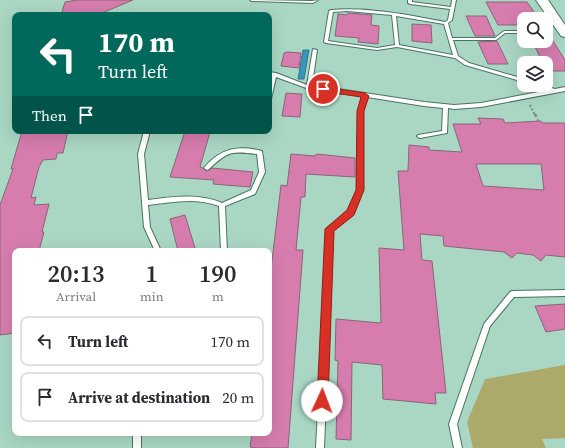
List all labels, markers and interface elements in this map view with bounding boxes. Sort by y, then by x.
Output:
map controls [517,12,553,92]
button: search [517,12,553,48]
text: 170 m [98,23,175,61]
icon: left [32,28,84,80]
button: layers [517,56,553,92]
text: Turn left [98,59,168,84]
pin [306,72,340,106]
icon: arrive [312,78,334,100]
icon: arrive [75,104,97,126]
text: Then [32,105,67,126]
text: 20:13 [47,257,105,290]
text: 1 [146,257,158,290]
text: 190 [199,257,237,290]
text: Arrival [56,288,96,305]
text: min [140,288,164,305]
text: m [212,288,224,305]
icon: left [34,330,56,352]
text: Turn left [68,331,128,352]
text: 170 m [210,331,250,352]
position arrow [301,380,343,422]
icon: arrive [34,386,56,408]
text: Arrive at destination [68,387,210,408]
text: 20 m [222,387,254,408]

